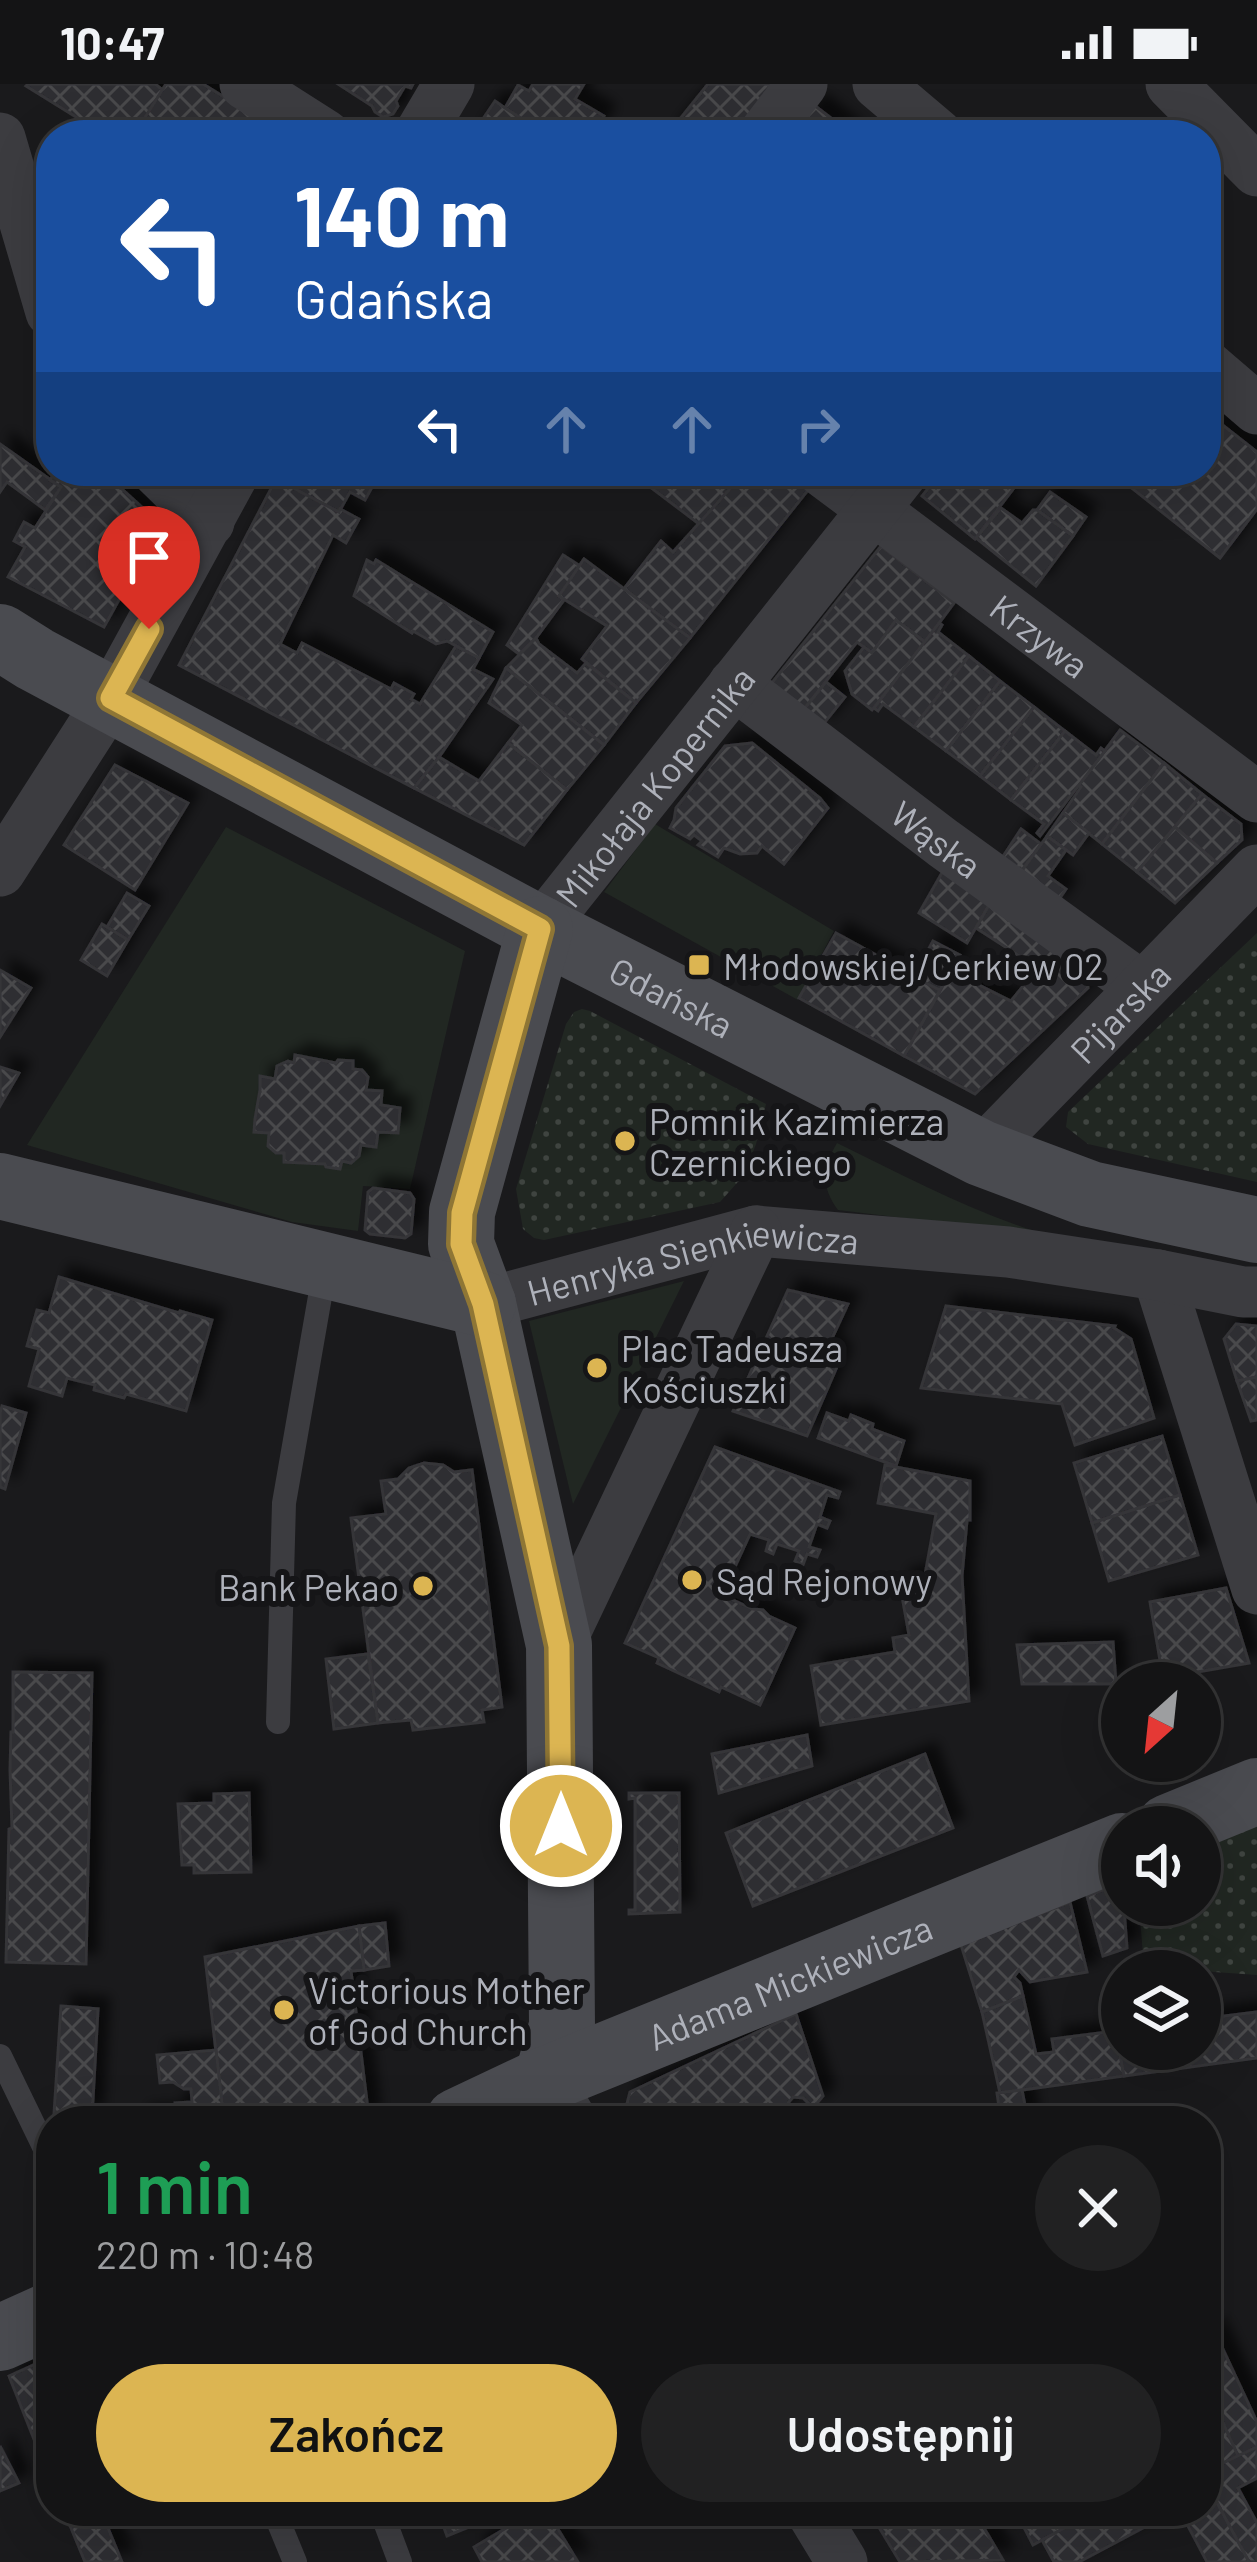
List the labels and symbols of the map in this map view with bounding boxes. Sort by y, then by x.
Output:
pin [98,506,200,629]
street label: Krzywa [983,584,1098,685]
street label: Mikołaja Kopernika [545,657,762,915]
street label: Wąska [883,790,991,886]
place label: Młodowskiej/Cerkiew 02 [723,944,1104,987]
street label: Gdańska [603,947,741,1045]
marker: Młodowskiej/Cerkiew 02 [686,952,712,978]
street label: Pijarska [1061,952,1178,1071]
place label: Pomnik Kazimierza Czernickiego [649,1099,944,1183]
marker: Pomnik Kazimierza Czernickiego [612,1128,638,1154]
street label: Henryka Sienkiewicza [522,1209,861,1313]
place label: Plac Tadeusza Kościuszki [621,1326,843,1410]
marker: Plac Tadeusza Kościuszki [584,1355,610,1381]
place label: Sąd Rejonowy [716,1559,932,1602]
place label: Bank Pekao [218,1565,399,1608]
marker: Sąd Rejonowy [679,1567,705,1593]
marker: Bank Pekao [410,1573,436,1599]
north arrow [1101,1662,1221,1782]
position arrow [498,1763,624,1889]
street label: Adama Mickiewicza [641,1904,938,2058]
place label: Victorious Mother of God Church [308,1968,585,2052]
marker: Victorious Mother of God Church [271,1997,297,2023]

